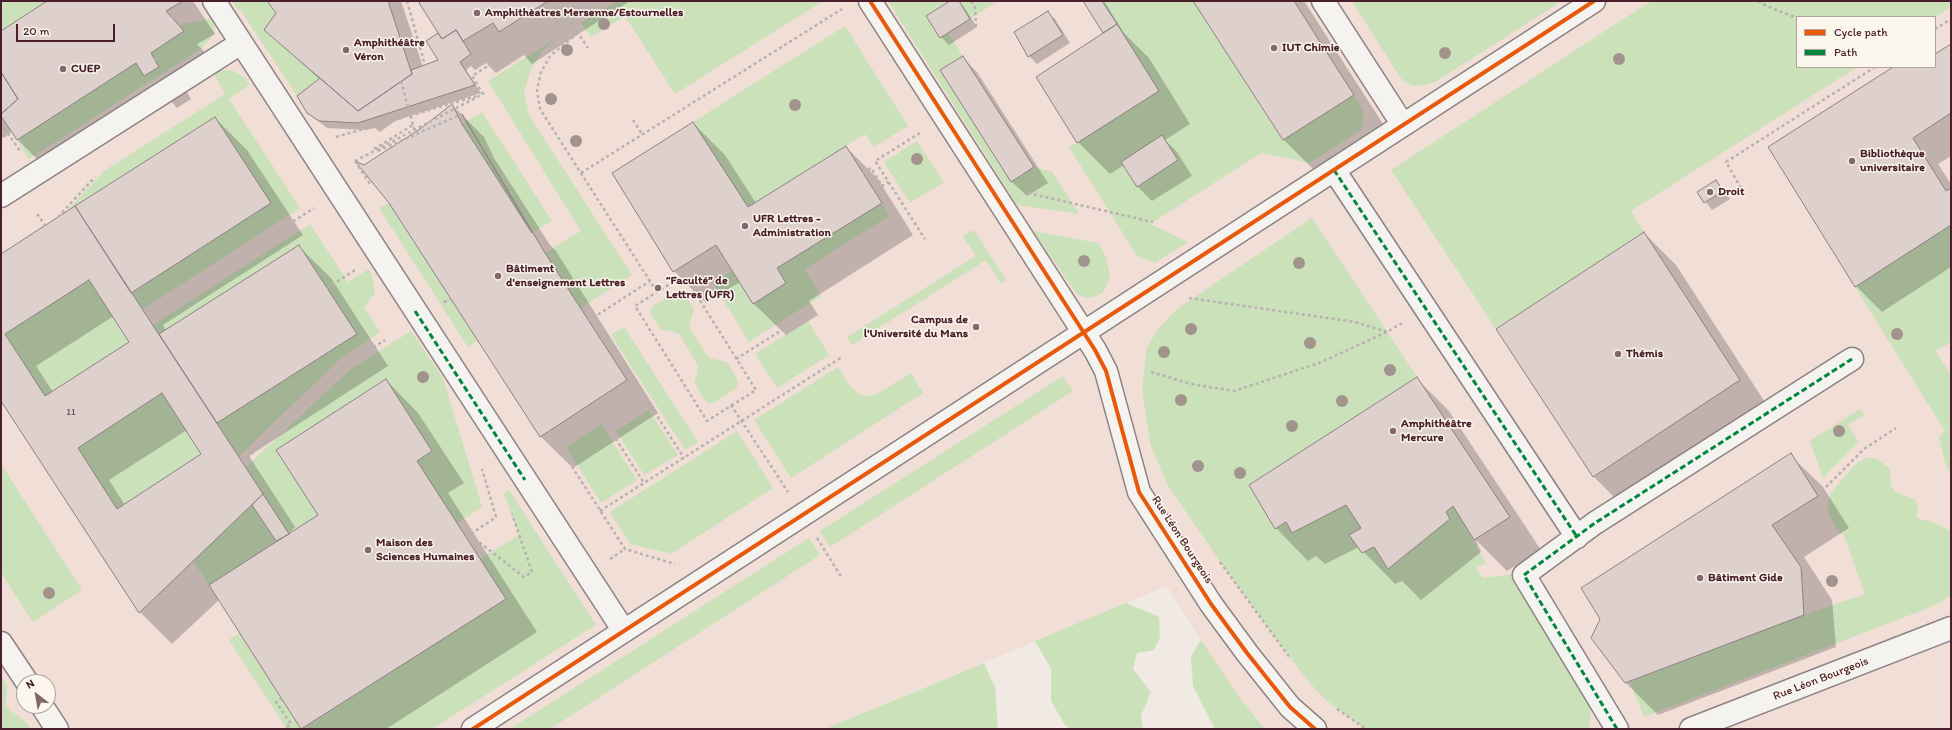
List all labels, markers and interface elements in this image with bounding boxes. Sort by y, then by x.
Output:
place label: Amphithèatres Mersenne/Estournelles [485,6,683,20]
marker: Amphithèatres Mersenne/Estournelles [472,8,482,18]
scale bar [18,16,117,42]
legend [1796,16,1936,68]
text: 20 m [23,24,50,38]
text: Cycle path [1834,25,1888,39]
place label: Amphithéâtre Véron [354,36,425,64]
place label: IUT Chimie [1282,41,1340,55]
marker: IUT Chimie [1269,43,1279,53]
marker: Amphithéâtre Véron [341,45,351,55]
text: Path [1834,45,1857,59]
place label: CUEP [71,62,100,76]
marker: CUEP [58,64,68,74]
place label: Bibliothèque universitaire [1860,147,1925,175]
marker: Bibliothèque universitaire [1847,156,1857,166]
place label: Droit [1718,185,1744,199]
marker: Droit [1705,187,1715,197]
place label: UFR Lettres - Administration [753,212,831,240]
marker: UFR Lettres - Administration [740,221,750,231]
place label: Bâtiment d'enseignement Lettres [506,262,625,290]
marker: Bâtiment d'enseignement Lettres [493,271,503,281]
place label: “Faculté” de Lettres (UFR) [666,274,734,302]
marker: “Faculté” de Lettres (UFR) [653,283,663,293]
place label: Campus de l'Université du Mans [864,313,968,341]
marker: Campus de l'Université du Mans [971,322,981,332]
place label: Thémis [1626,347,1663,361]
marker: Thémis [1613,349,1623,359]
house number: 11 [66,406,76,418]
place label: Amphithéâtre Mercure [1401,417,1472,445]
marker: Amphithéâtre Mercure [1388,426,1398,436]
street label: Rue Léon Bourgeois [1148,494,1216,586]
place label: Maison des Sciences Humaines [376,536,474,564]
marker: Maison des Sciences Humaines [363,545,373,555]
place label: Bâtiment Gide [1708,571,1783,585]
marker: Bâtiment Gide [1695,573,1705,583]
street label: Rue Léon Bourgeois [1771,654,1871,704]
north arrow [16,674,56,714]
text: N [24,677,37,692]

